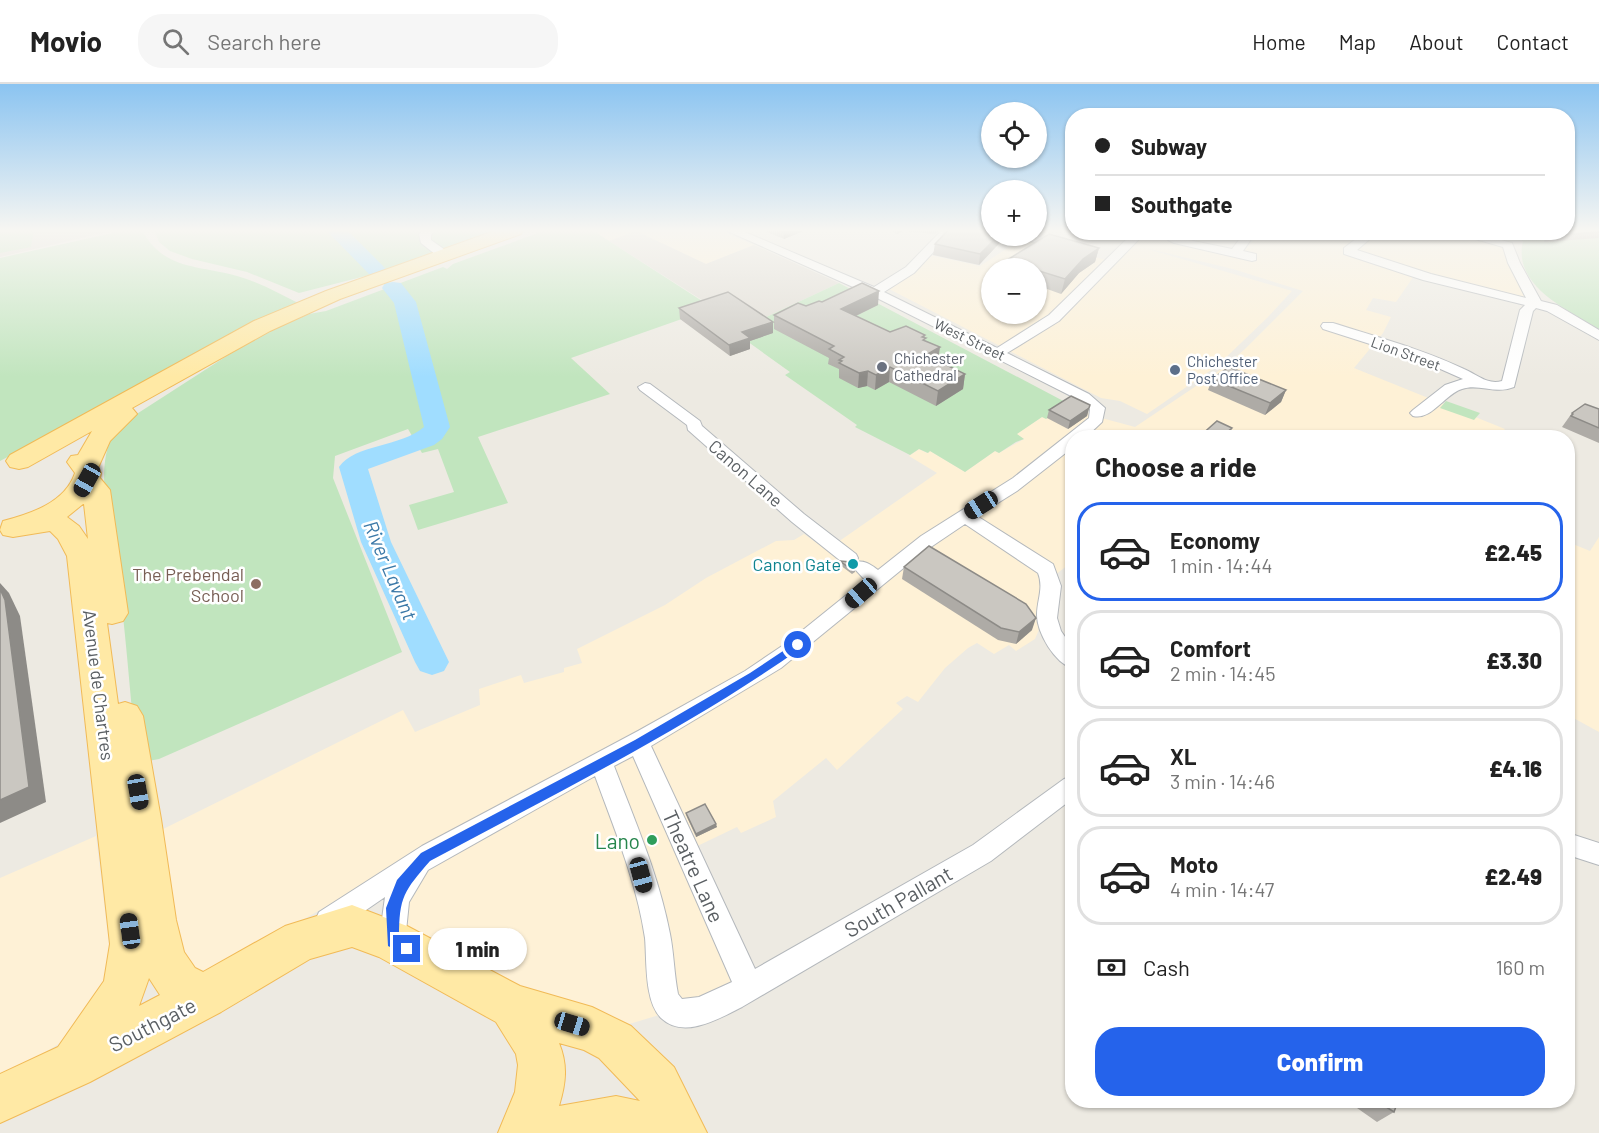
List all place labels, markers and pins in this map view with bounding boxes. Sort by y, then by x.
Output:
place label: Chichester Cathedral [894,349,965,384]
place label: Chichester Post Office [1187,352,1259,387]
marker: Chichester Cathedral [875,360,889,374]
marker: Chichester Post Office [1168,363,1182,377]
place label: Canon Gate [752,553,841,575]
marker: Canon Gate [846,557,860,571]
place label: The Prebendal School [132,563,244,606]
marker: The Prebendal School [249,577,263,591]
place label: Lano [595,828,640,853]
marker: Lano [645,833,659,847]

